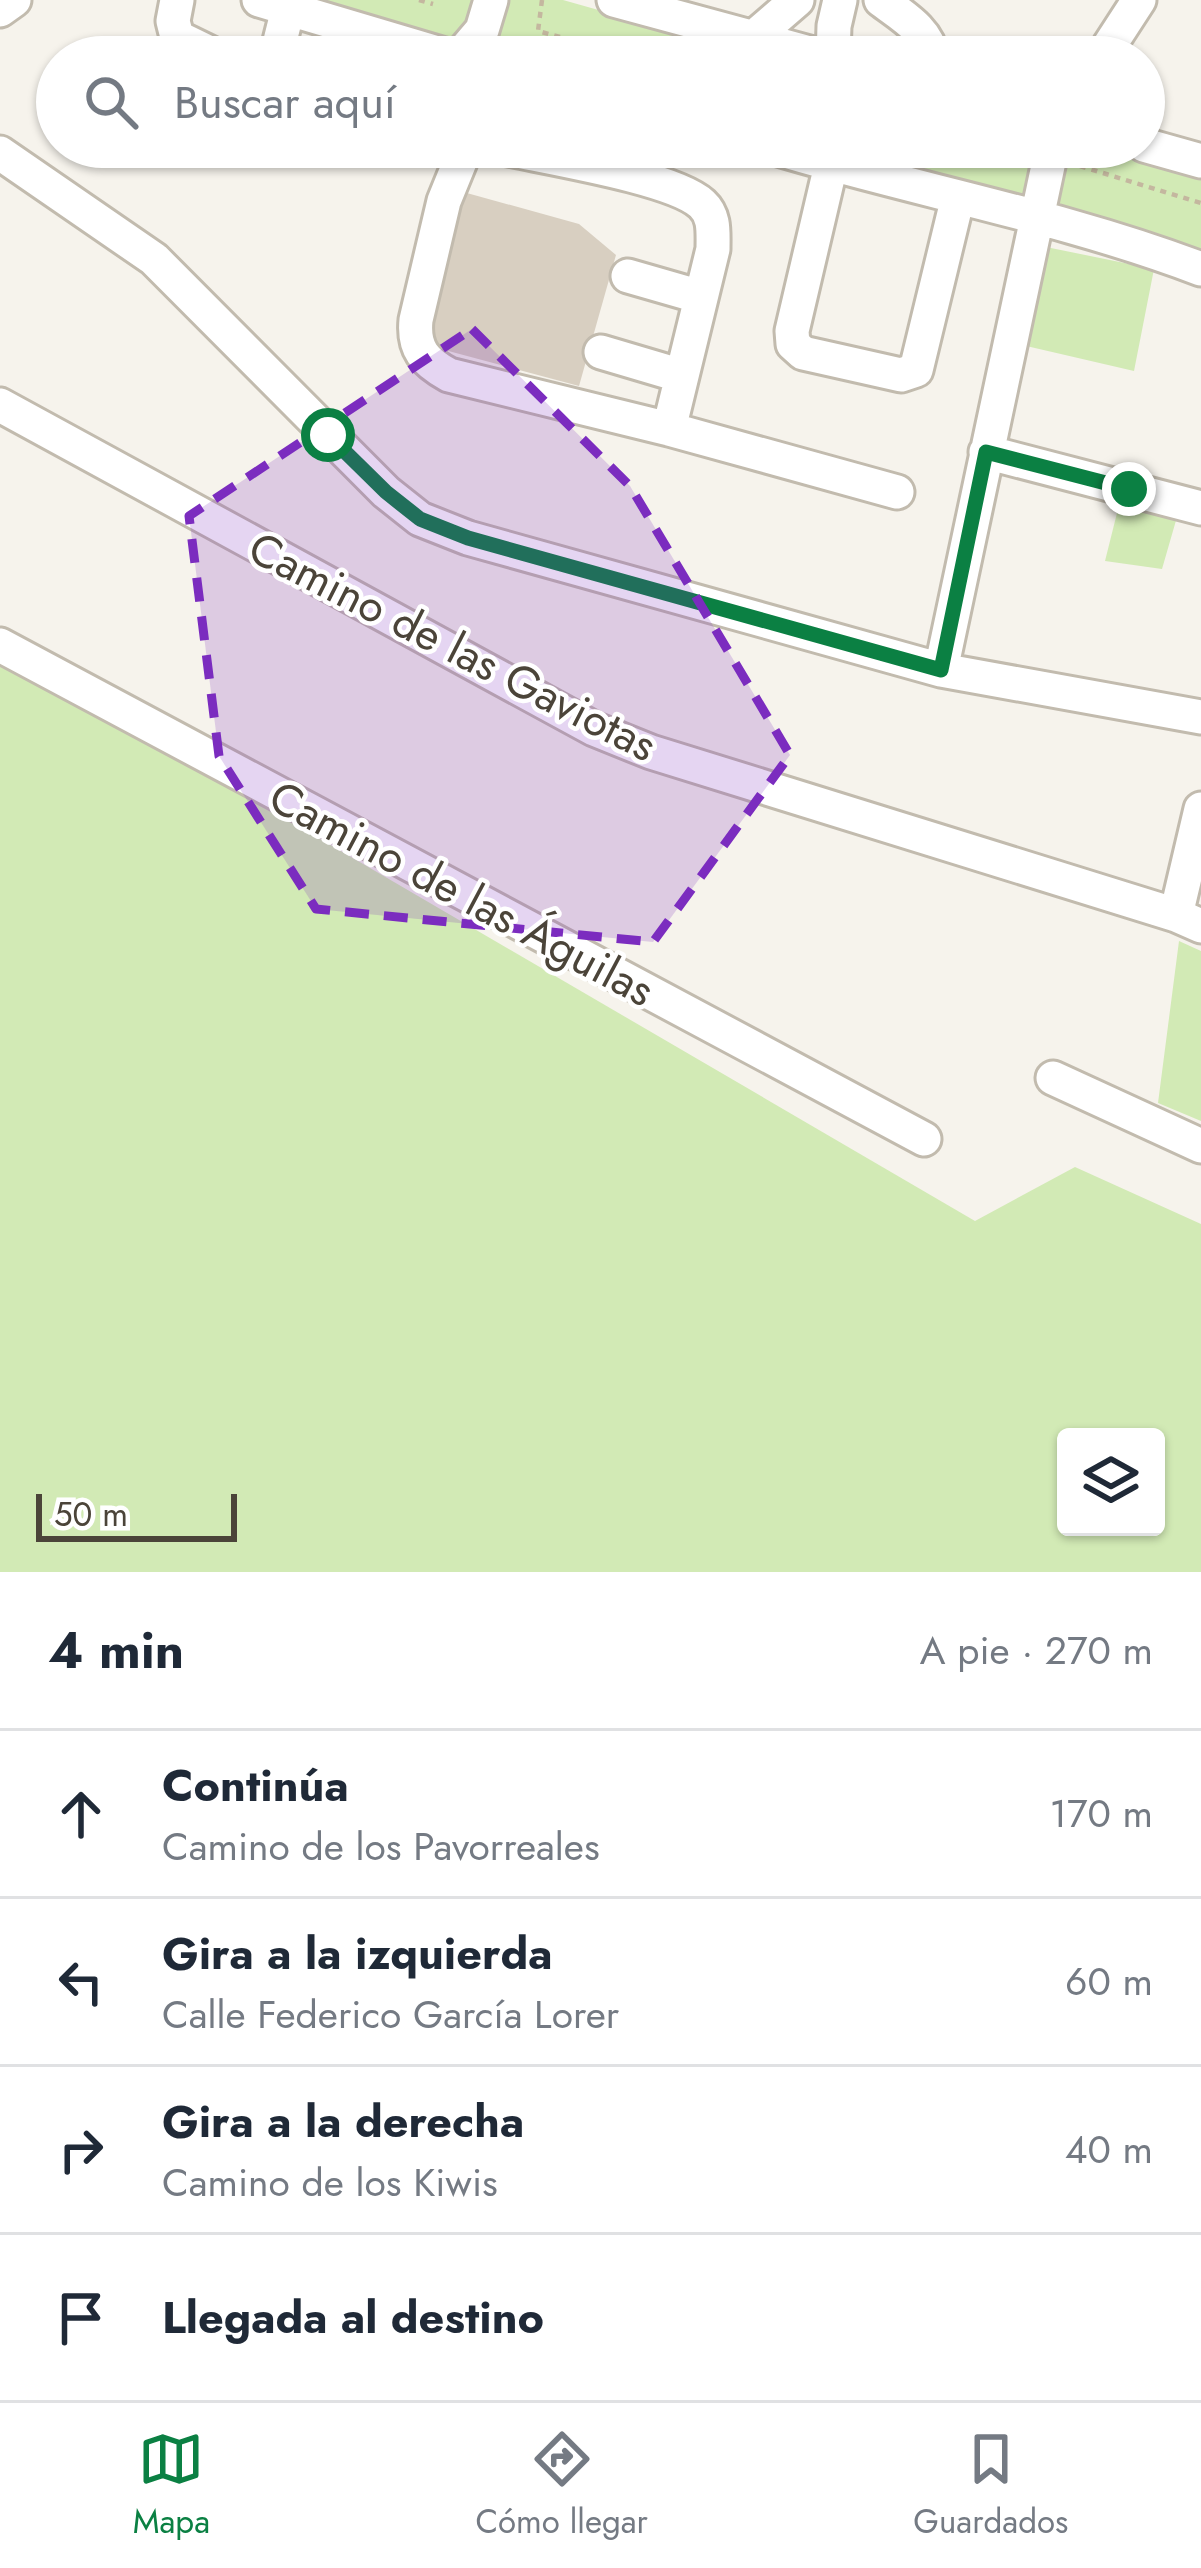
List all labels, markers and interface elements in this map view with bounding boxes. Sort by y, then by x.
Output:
search box [36,36,1165,168]
icon: search [78,69,144,135]
text: Buscar aquí [174,70,396,135]
route start [301,408,355,462]
route end [1102,462,1156,516]
street label: Camino de las Gaviotas [238,515,668,778]
street label: Camino de las Águilas [258,764,666,1023]
map controls [1057,1428,1165,1536]
button: layers [1057,1428,1165,1536]
scale bar [36,1488,237,1541]
text: 50 m [54,1491,128,1538]
text: 4 min [48,1613,184,1687]
text: A pie · 270 m [920,1622,1153,1679]
text: Continúa [162,1753,349,1818]
icon: ahead [48,1781,114,1847]
text: 170 m [1049,1785,1153,1842]
text: Camino de los Pavorreales [162,1818,600,1875]
text: Gira a la izquierda [162,1921,553,1986]
icon: left [48,1949,114,2015]
text: 60 m [1065,1953,1153,2010]
text: Calle Federico García Lorer [162,1986,619,2043]
text: Gira a la derecha [162,2089,524,2154]
icon: right [48,2117,114,2183]
text: 40 m [1065,2121,1153,2178]
text: Camino de los Kiwis [162,2154,498,2211]
icon: arrive [48,2285,114,2351]
text: Llegada al destino [162,2285,544,2350]
tab: Mapa [133,2426,210,2545]
tab: Cómo llegar [475,2426,648,2545]
tab: Guardados [913,2426,1068,2545]

